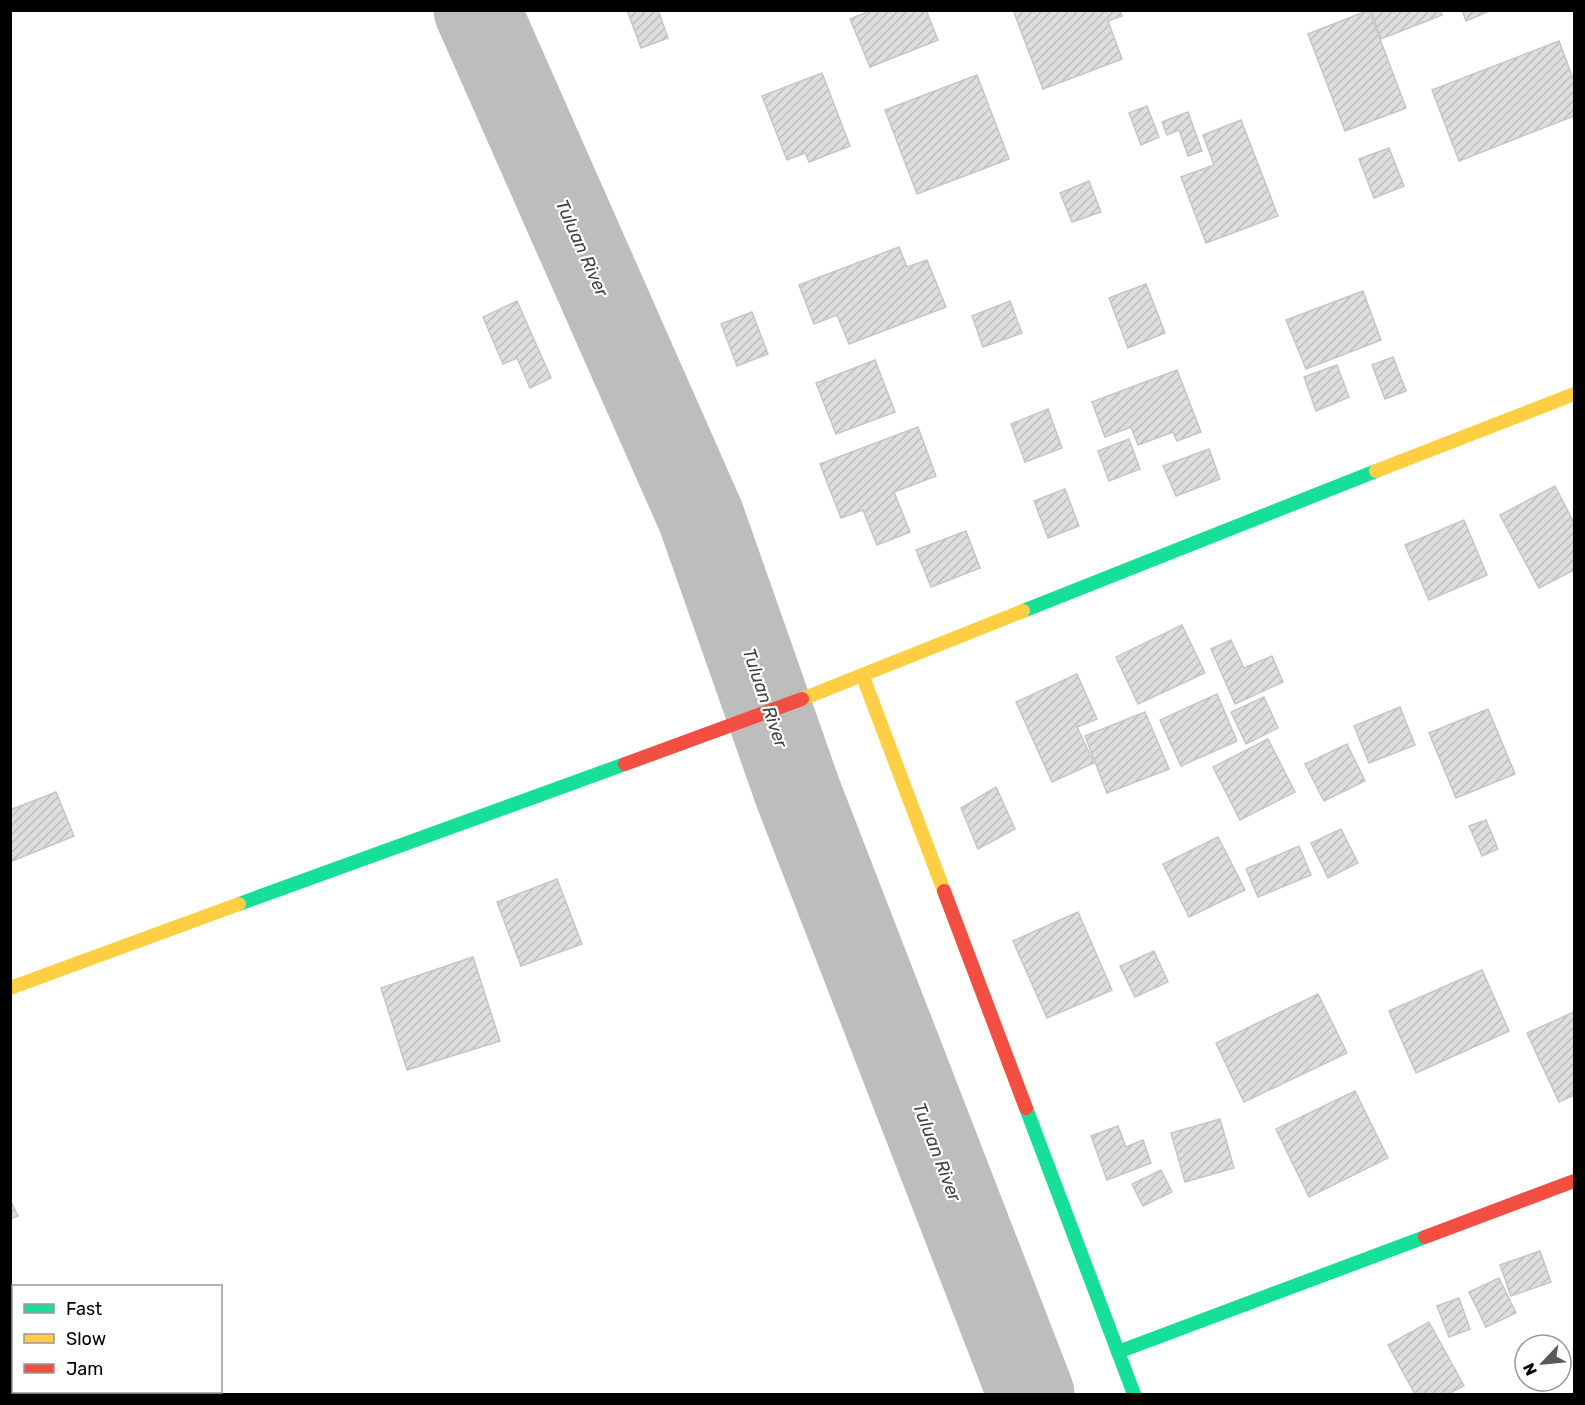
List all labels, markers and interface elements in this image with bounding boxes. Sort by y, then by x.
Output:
water label: Tuluan River [551,196,614,301]
water label: Tuluan River [738,645,793,752]
water label: Tuluan River [908,1100,966,1206]
legend [12,1285,222,1393]
text: Fast [66,1298,102,1320]
text: Slow [66,1328,106,1350]
north arrow [1513,1333,1573,1393]
text: Jam [66,1358,103,1380]
text: N [1519,1360,1541,1379]

